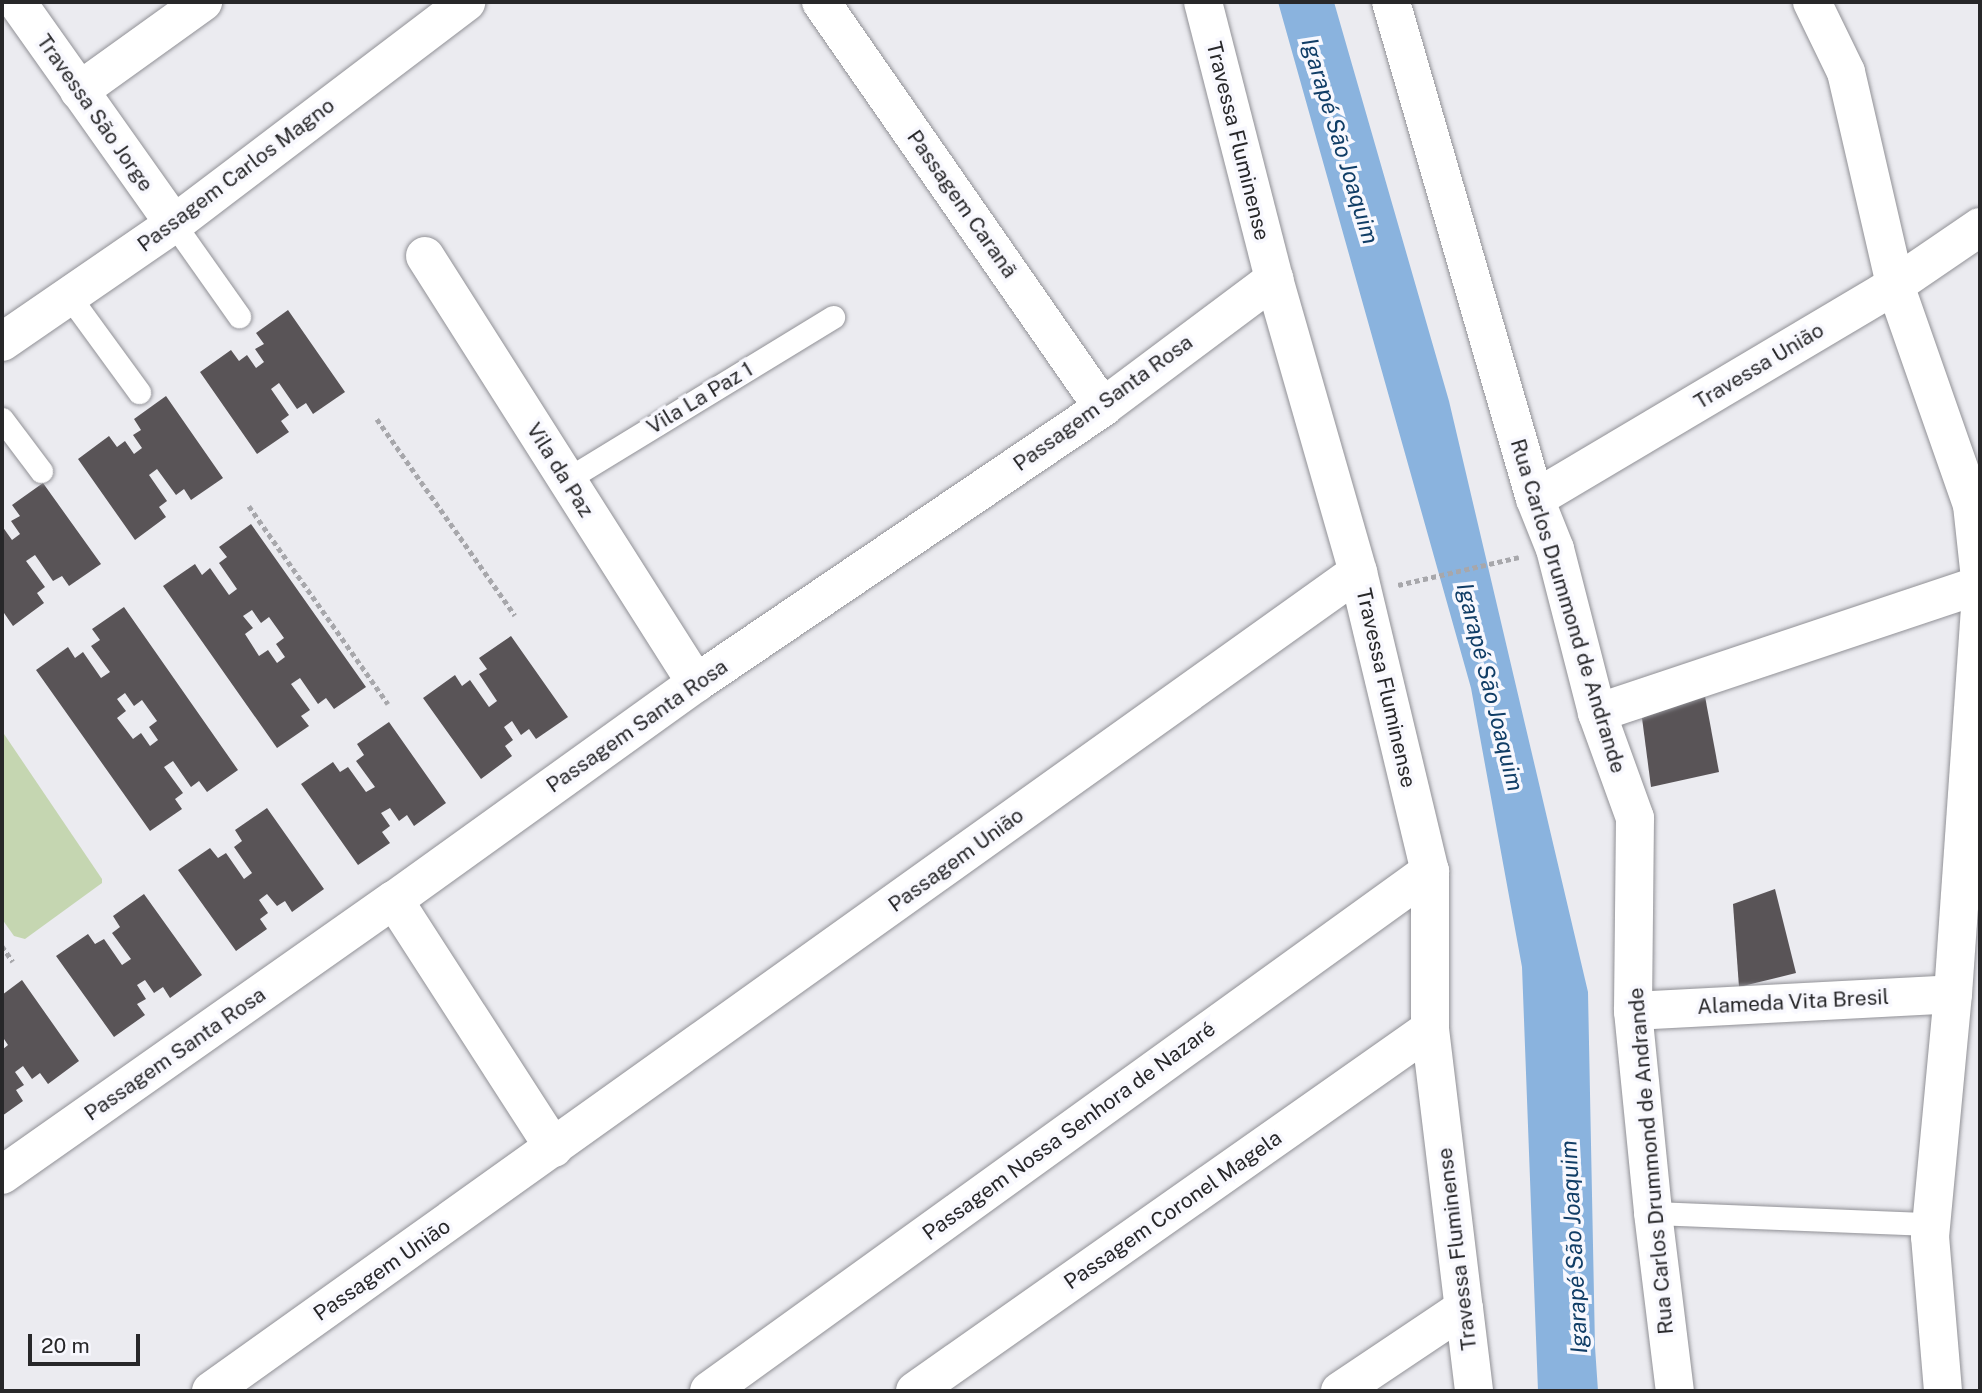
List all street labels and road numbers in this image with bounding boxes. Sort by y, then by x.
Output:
street label: Travessa São Jorge [31,30,159,196]
street label: Travessa Fluminense [1201,39,1275,243]
street label: Passagem Carlos Magno [133,93,339,257]
street label: Passagem Caranã [902,125,1022,283]
street label: Travessa União [1690,317,1828,415]
street label: Passagem Santa Rosa [1008,329,1198,477]
street label: Vila La Paz 1 [642,356,758,440]
street label: Vila da Paz [521,418,599,522]
street label: Rua Carlos Drummond de Andrande [1505,436,1631,776]
street label: Travessa Fluminense [1351,586,1421,790]
street label: Passagem Santa Rosa [542,654,732,798]
street label: Passagem União [883,803,1029,917]
street label: Passagem Santa Rosa [80,982,270,1126]
street label: Alameda Vita Bresil [1696,984,1890,1020]
street label: Rua Carlos Drummond de Andrande [1623,986,1679,1336]
street label: Passagem Nossa Senhora de Nazaré [918,1016,1220,1246]
street label: Passagem Coronel Magela [1059,1125,1287,1295]
street label: Travessa Fluminense [1432,1146,1482,1352]
street label: Passagem União [309,1214,455,1326]

